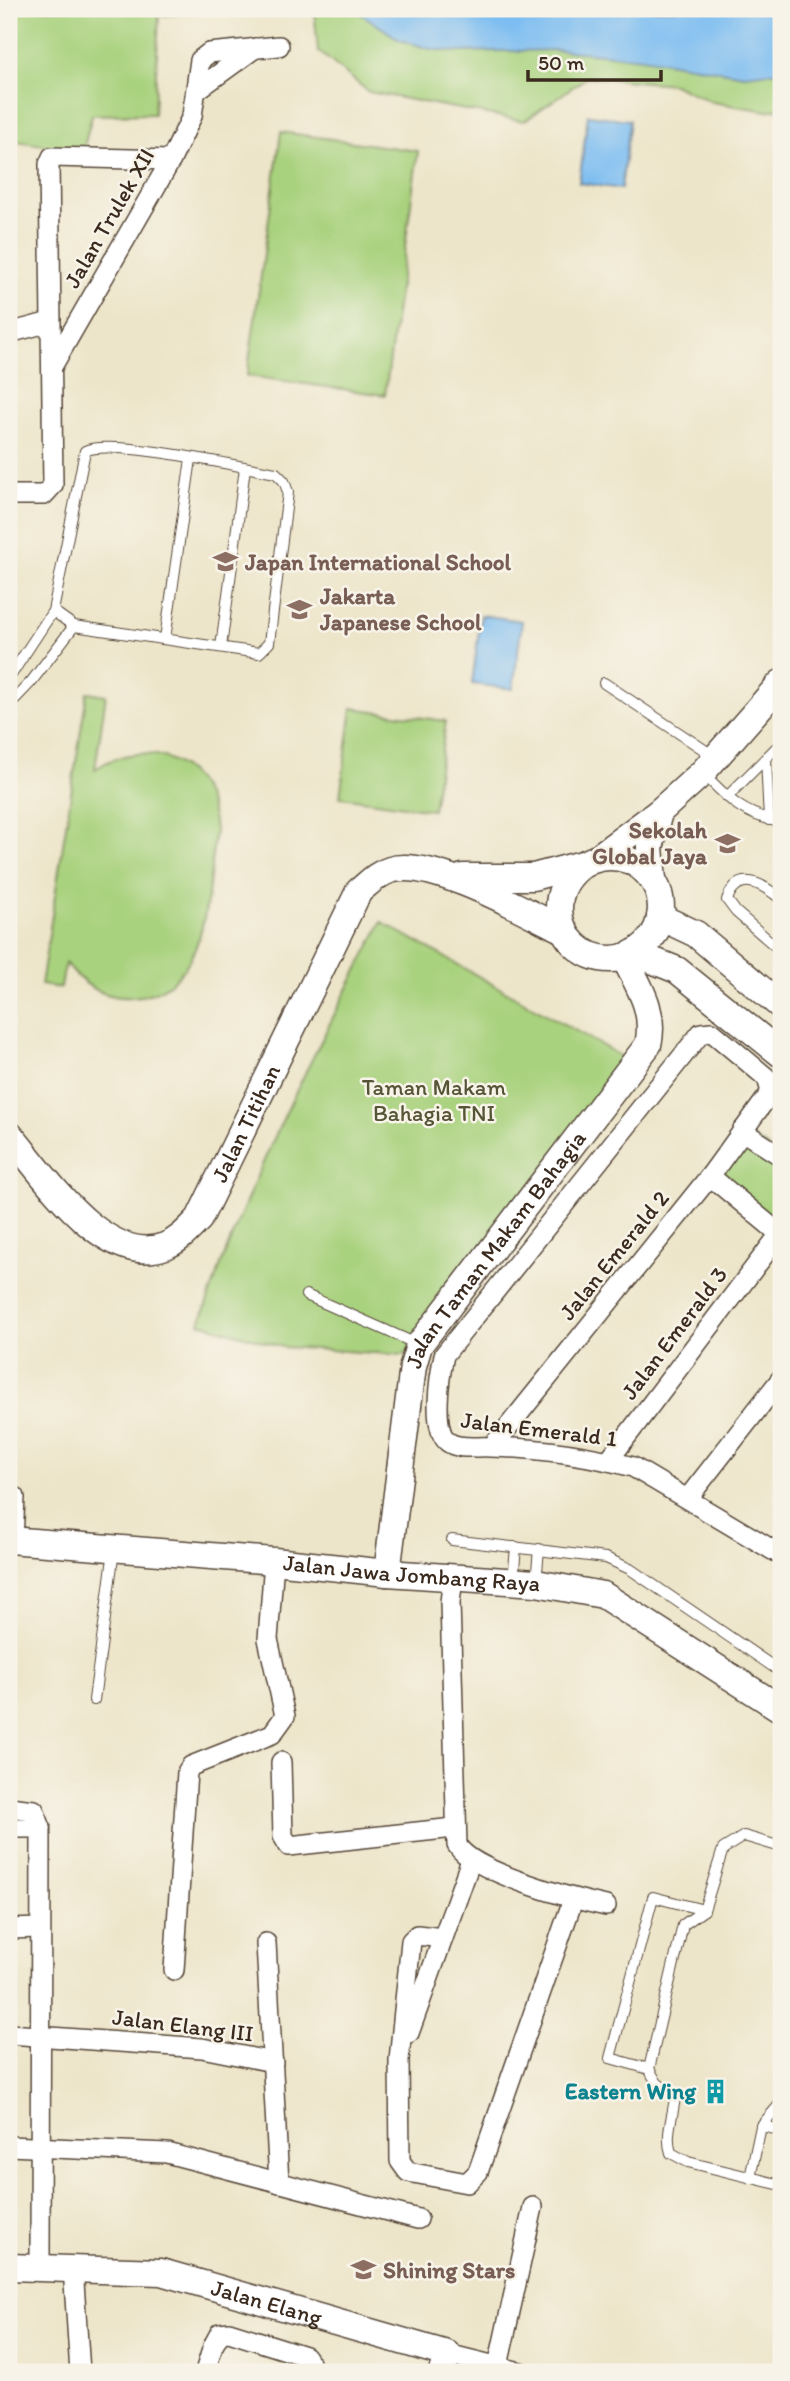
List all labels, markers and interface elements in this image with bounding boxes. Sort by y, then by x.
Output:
scale bar [528,38,660,82]
text: 50 m [538,50,585,75]
street label: Jalan Trulek XII [58,143,160,293]
school or university icon: Japan International School [211,548,239,576]
place label: Japan International School [244,548,512,576]
place label: Jakarta Japanese School [319,582,482,636]
school or university icon: Jakarta Japanese School [286,595,314,623]
place label: Sekolah Global Jaya [592,816,708,870]
school or university icon: Sekolah Global Jaya [713,829,741,857]
street label: Jalan Titihan [205,1060,286,1187]
park label: Taman Makam Bahagia TNI [362,1073,506,1127]
street label: Jalan Taman Makam Bahagia [399,1125,592,1371]
street label: Jalan Emerald 2 [553,1185,675,1325]
street label: Jalan Emerald 3 [615,1261,733,1405]
street label: Jalan Emerald 1 [459,1406,619,1453]
street label: Jalan Jawa Jombang Raya [282,1548,541,1597]
street label: Jalan Elang III [111,2002,255,2048]
place label: Eastern Wing [565,2077,697,2105]
building icon: Eastern Wing [702,2077,730,2105]
school or university icon: Shining Stars [349,2256,377,2284]
place label: Shining Stars [383,2256,515,2284]
street label: Jalan Elang [208,2273,326,2332]

